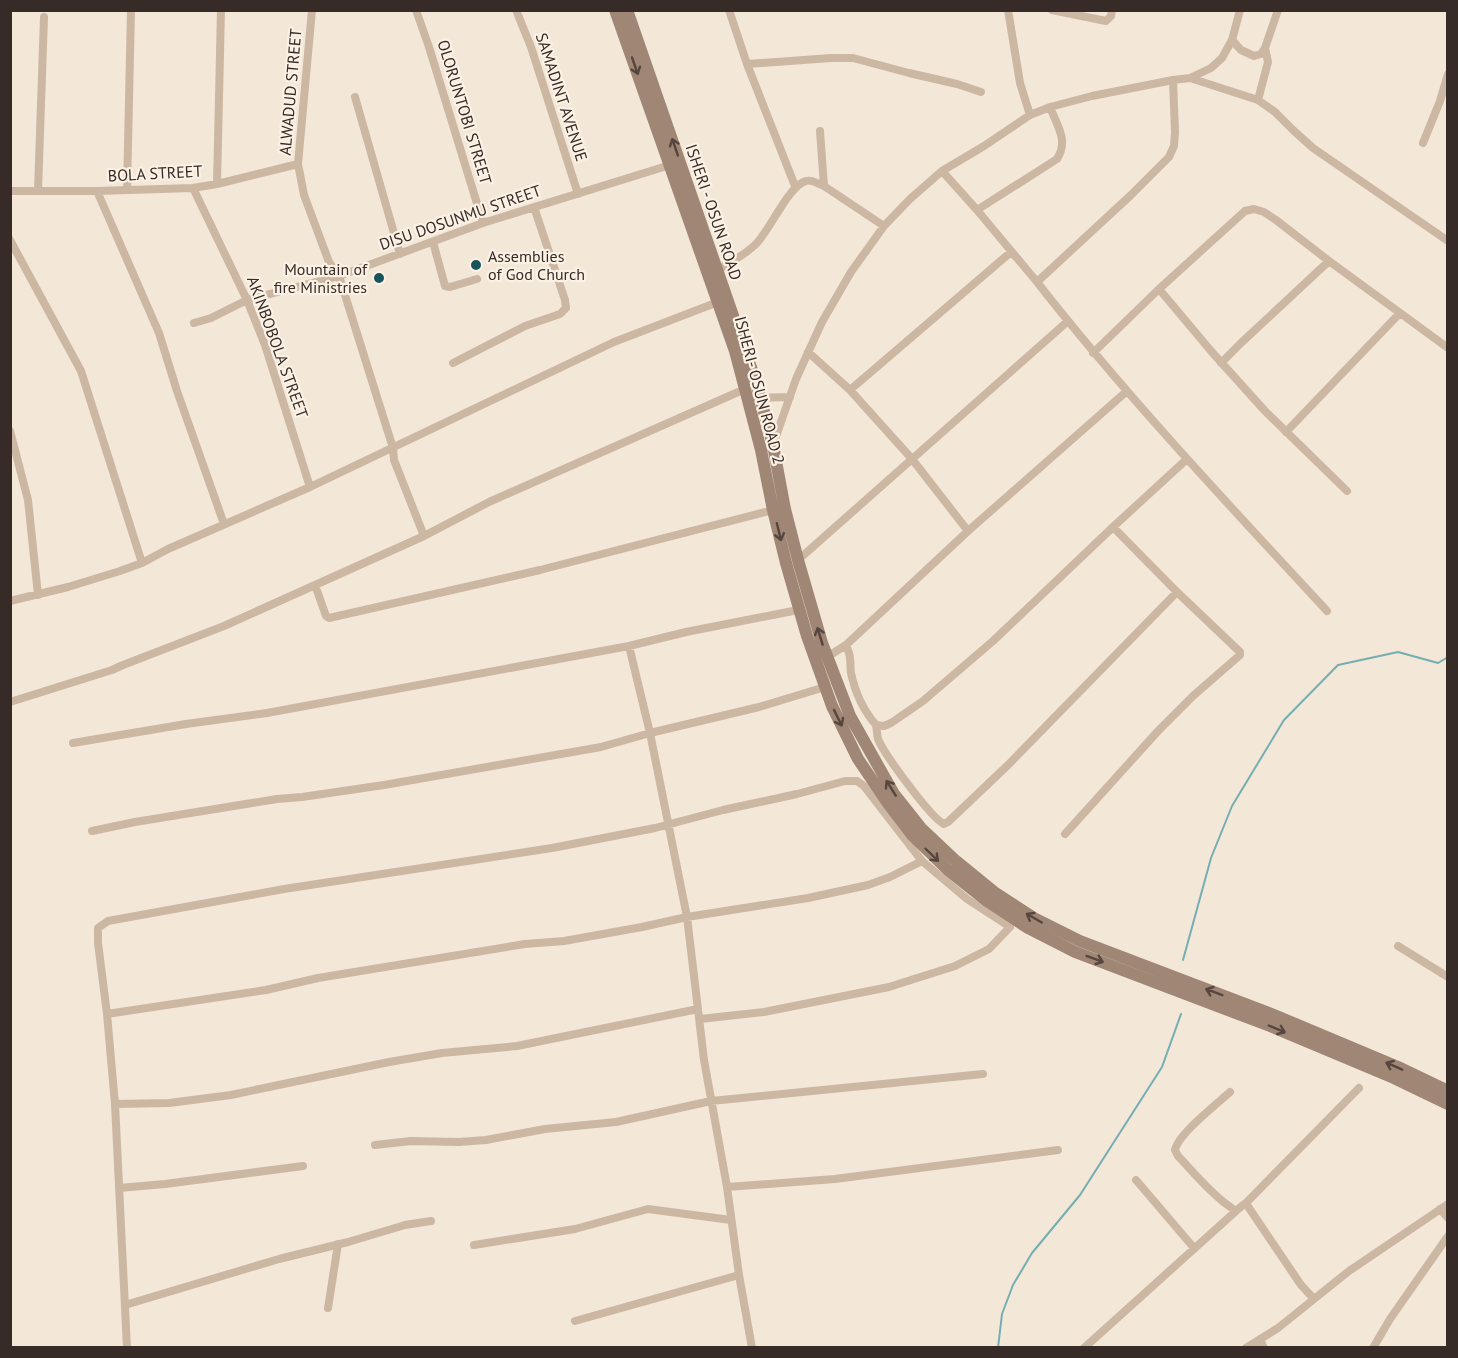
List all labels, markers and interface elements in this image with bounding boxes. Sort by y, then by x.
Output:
street label: ALWADUD STREET [274,28,306,156]
street label: SAMADINT AVENUE [532,30,592,164]
street label: OLORUNTOBI STREET [433,37,497,187]
one-way arrow [630,56,641,75]
one-way arrow [668,138,679,157]
street label: ISHERI - OSUN ROAD [681,141,747,283]
street label: BOLA STREET [107,161,203,185]
street label: DISU DOSUNMU STREET [377,180,544,254]
place label: Assemblies of God Church [488,246,585,284]
marker: Assemblies of God Church [469,258,483,272]
place label: Mountain of fire Ministries [274,259,368,297]
marker: Mountain of fire Ministries [372,271,386,285]
street label: AKINBOBOLA STREET [243,273,313,421]
street label: ISHERI- OSUN ROAD 2 [731,314,789,466]
one-way arrow [773,522,785,541]
one-way arrow [814,627,825,646]
one-way arrow [833,708,845,726]
one-way arrow [884,780,896,797]
one-way arrow [925,847,940,862]
one-way arrow [1026,911,1043,923]
one-way arrow [1085,954,1104,965]
one-way arrow [1205,986,1224,997]
one-way arrow [1268,1024,1286,1035]
one-way arrow [1386,1060,1404,1071]

